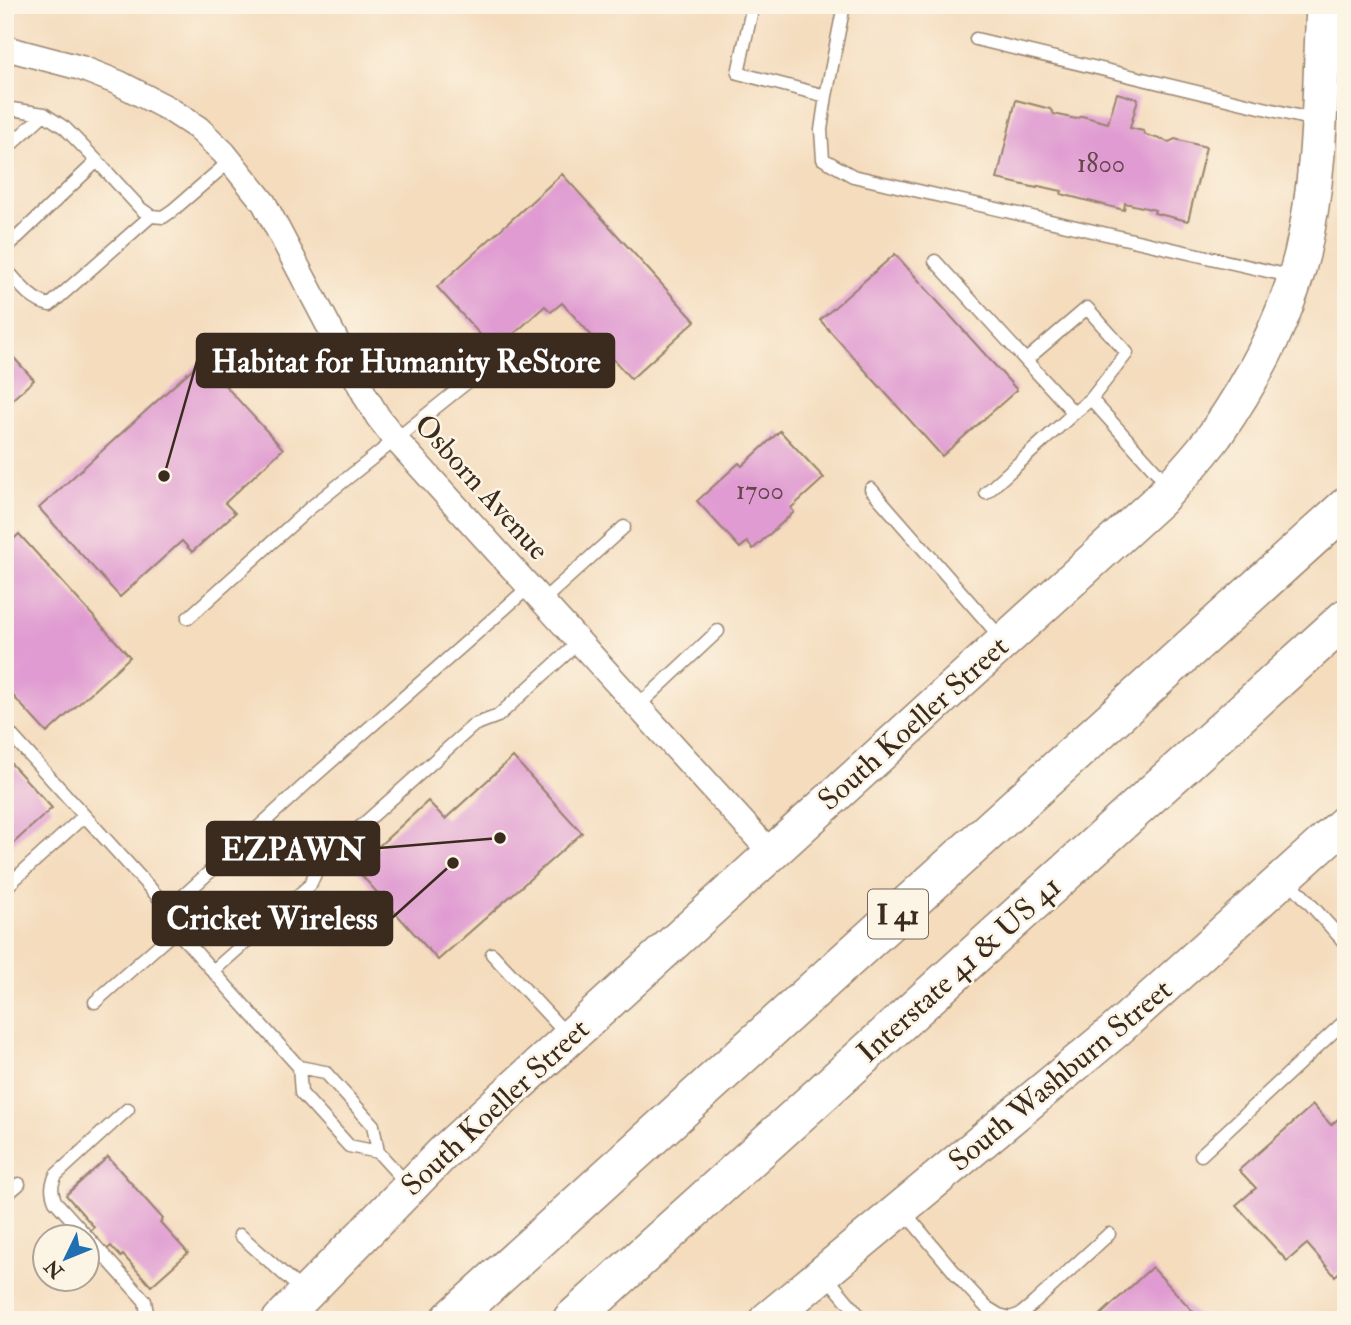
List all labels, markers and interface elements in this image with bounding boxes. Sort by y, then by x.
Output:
house number: 1800 [1077,148,1125,180]
callout: Habitat for Humanity ReStore [197,334,614,387]
text: Habitat for Humanity ReStore [211,342,601,382]
street label: Osborn Avenue [406,407,557,568]
house number: 1700 [736,475,784,507]
street label: South Koeller Street [811,628,1016,819]
callout: EZPAWN [207,822,379,875]
text: EZPAWN [221,830,366,870]
street label: Interstate 41 & US 41 [850,868,1069,1071]
road number: I 41 [868,890,928,939]
callout: Cricket Wireless [153,892,392,945]
text: Cricket Wireless [166,899,378,939]
street label: South Washburn Street [941,971,1180,1179]
street label: South Koeller Street [394,1011,597,1204]
north arrow [32,1224,102,1294]
text: N [39,1254,70,1284]

